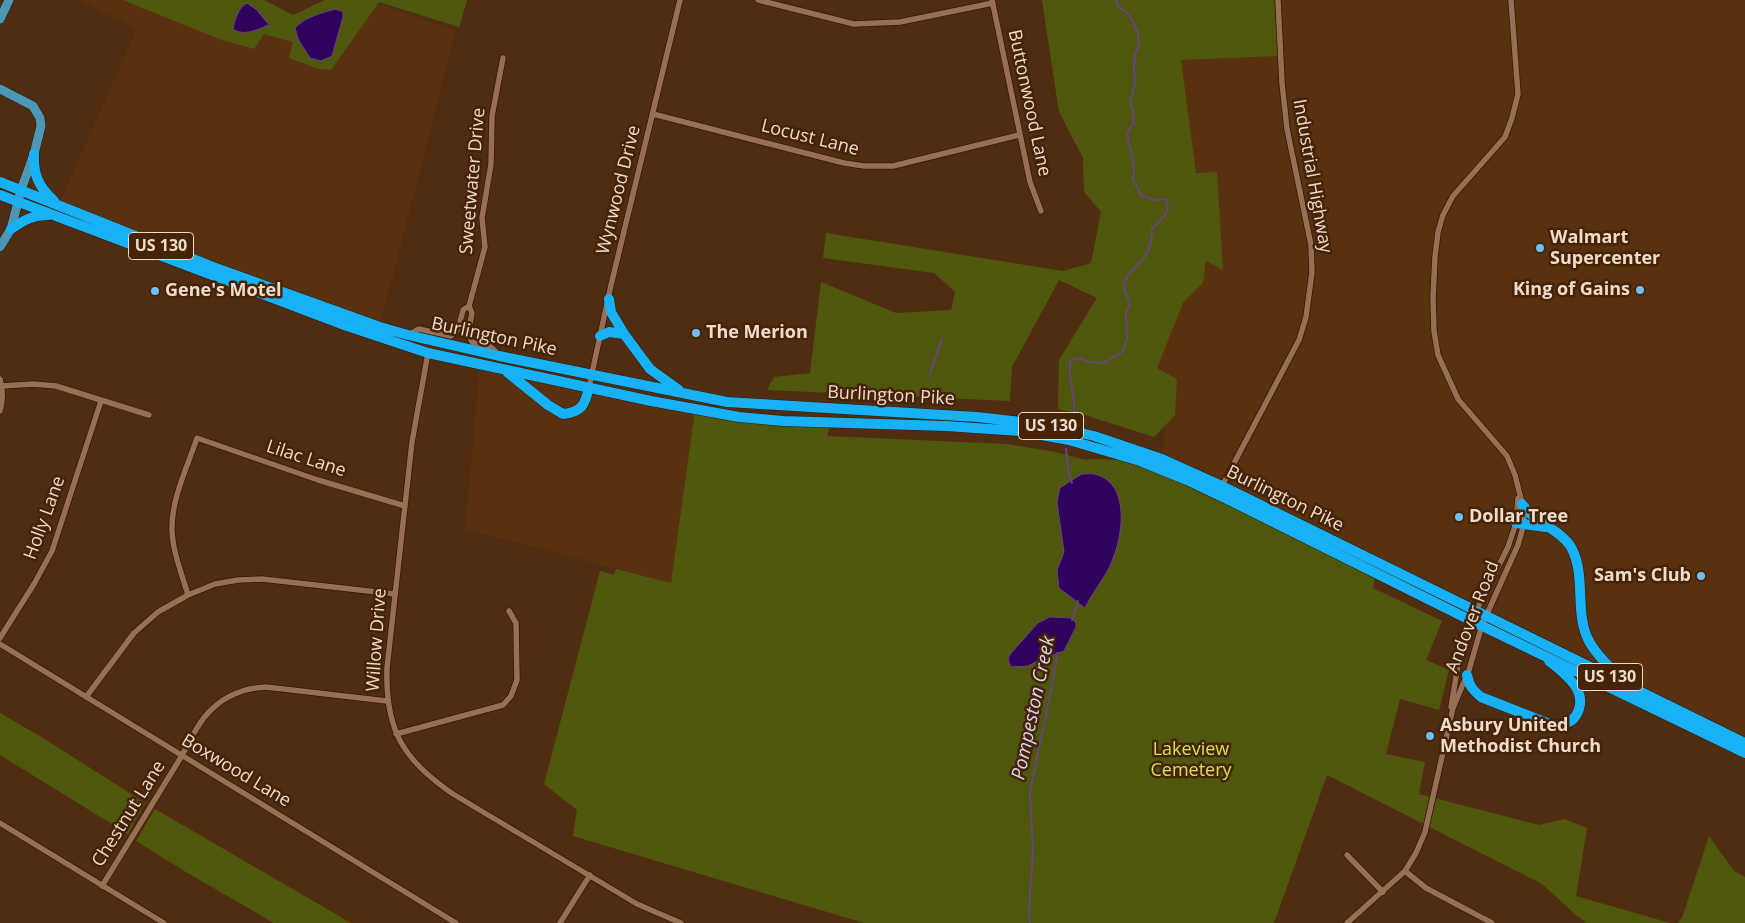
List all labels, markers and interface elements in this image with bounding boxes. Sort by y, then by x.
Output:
street label: Buttonwood Lane [1003,28,1055,178]
street label: Industrial Highway [1288,97,1336,255]
street label: Sweetwater Drive [456,107,490,255]
street label: Locust Lane [759,115,861,161]
street label: Wynwood Drive [593,123,645,257]
place label: Walmart Supercenter [1550,227,1660,270]
road number: US 130 [128,232,194,260]
marker: Walmart Supercenter [1534,242,1546,254]
place label: King of Gains [1513,279,1630,301]
place label: Gene's Motel [165,280,282,302]
marker: King of Gains [1634,284,1646,296]
marker: Gene's Motel [149,285,161,297]
street label: Burlington Pike [429,313,559,361]
place label: The Merion [706,322,808,344]
marker: The Merion [690,327,702,339]
street label: Burlington Pike [827,382,955,410]
road number: US 130 [1018,412,1084,440]
street label: Lilac Lane [264,436,348,482]
street label: Burlington Pike [1223,461,1347,537]
street label: Holly Lane [20,473,70,563]
place label: Dollar Tree [1469,506,1568,528]
marker: Dollar Tree [1453,511,1465,523]
street label: Andover Road [1442,558,1504,676]
place label: Sam's Club [1594,565,1691,587]
marker: Sam's Club [1695,570,1707,582]
street label: Willow Drive [363,587,391,693]
water label: Pompeston Creek [1008,634,1060,782]
road number: US 130 [1578,664,1642,690]
place label: Asbury United Methodist Church [1440,715,1601,758]
street label: Boxwood Lane [177,730,295,812]
marker: Asbury United Methodist Church [1424,730,1436,742]
park label: Lakeview Cemetery [1150,739,1232,782]
street label: Chestnut Lane [88,757,170,871]

